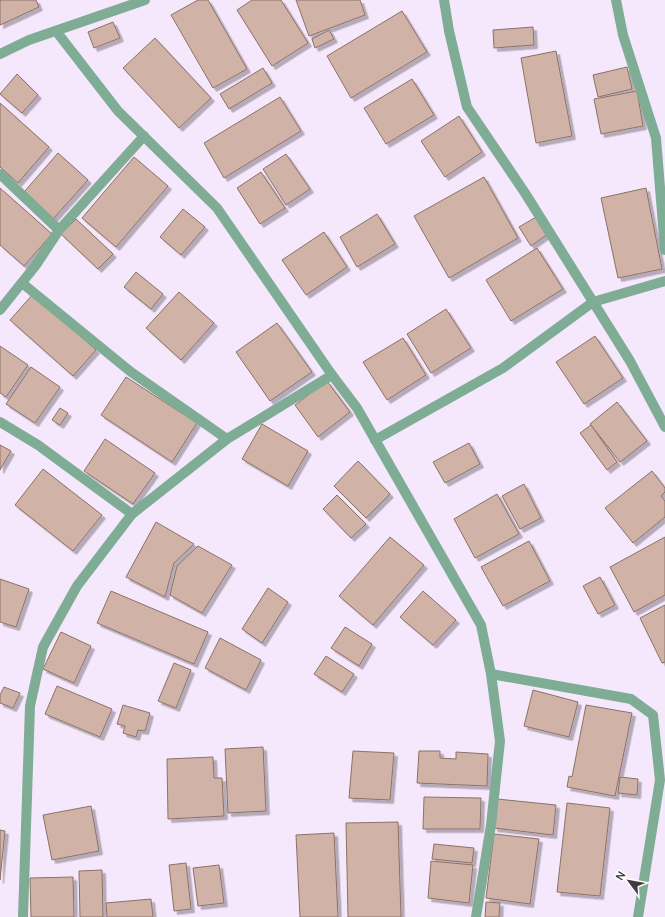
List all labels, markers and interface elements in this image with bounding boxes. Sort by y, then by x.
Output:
north arrow [609,861,649,901]
text: N [612,868,629,883]

